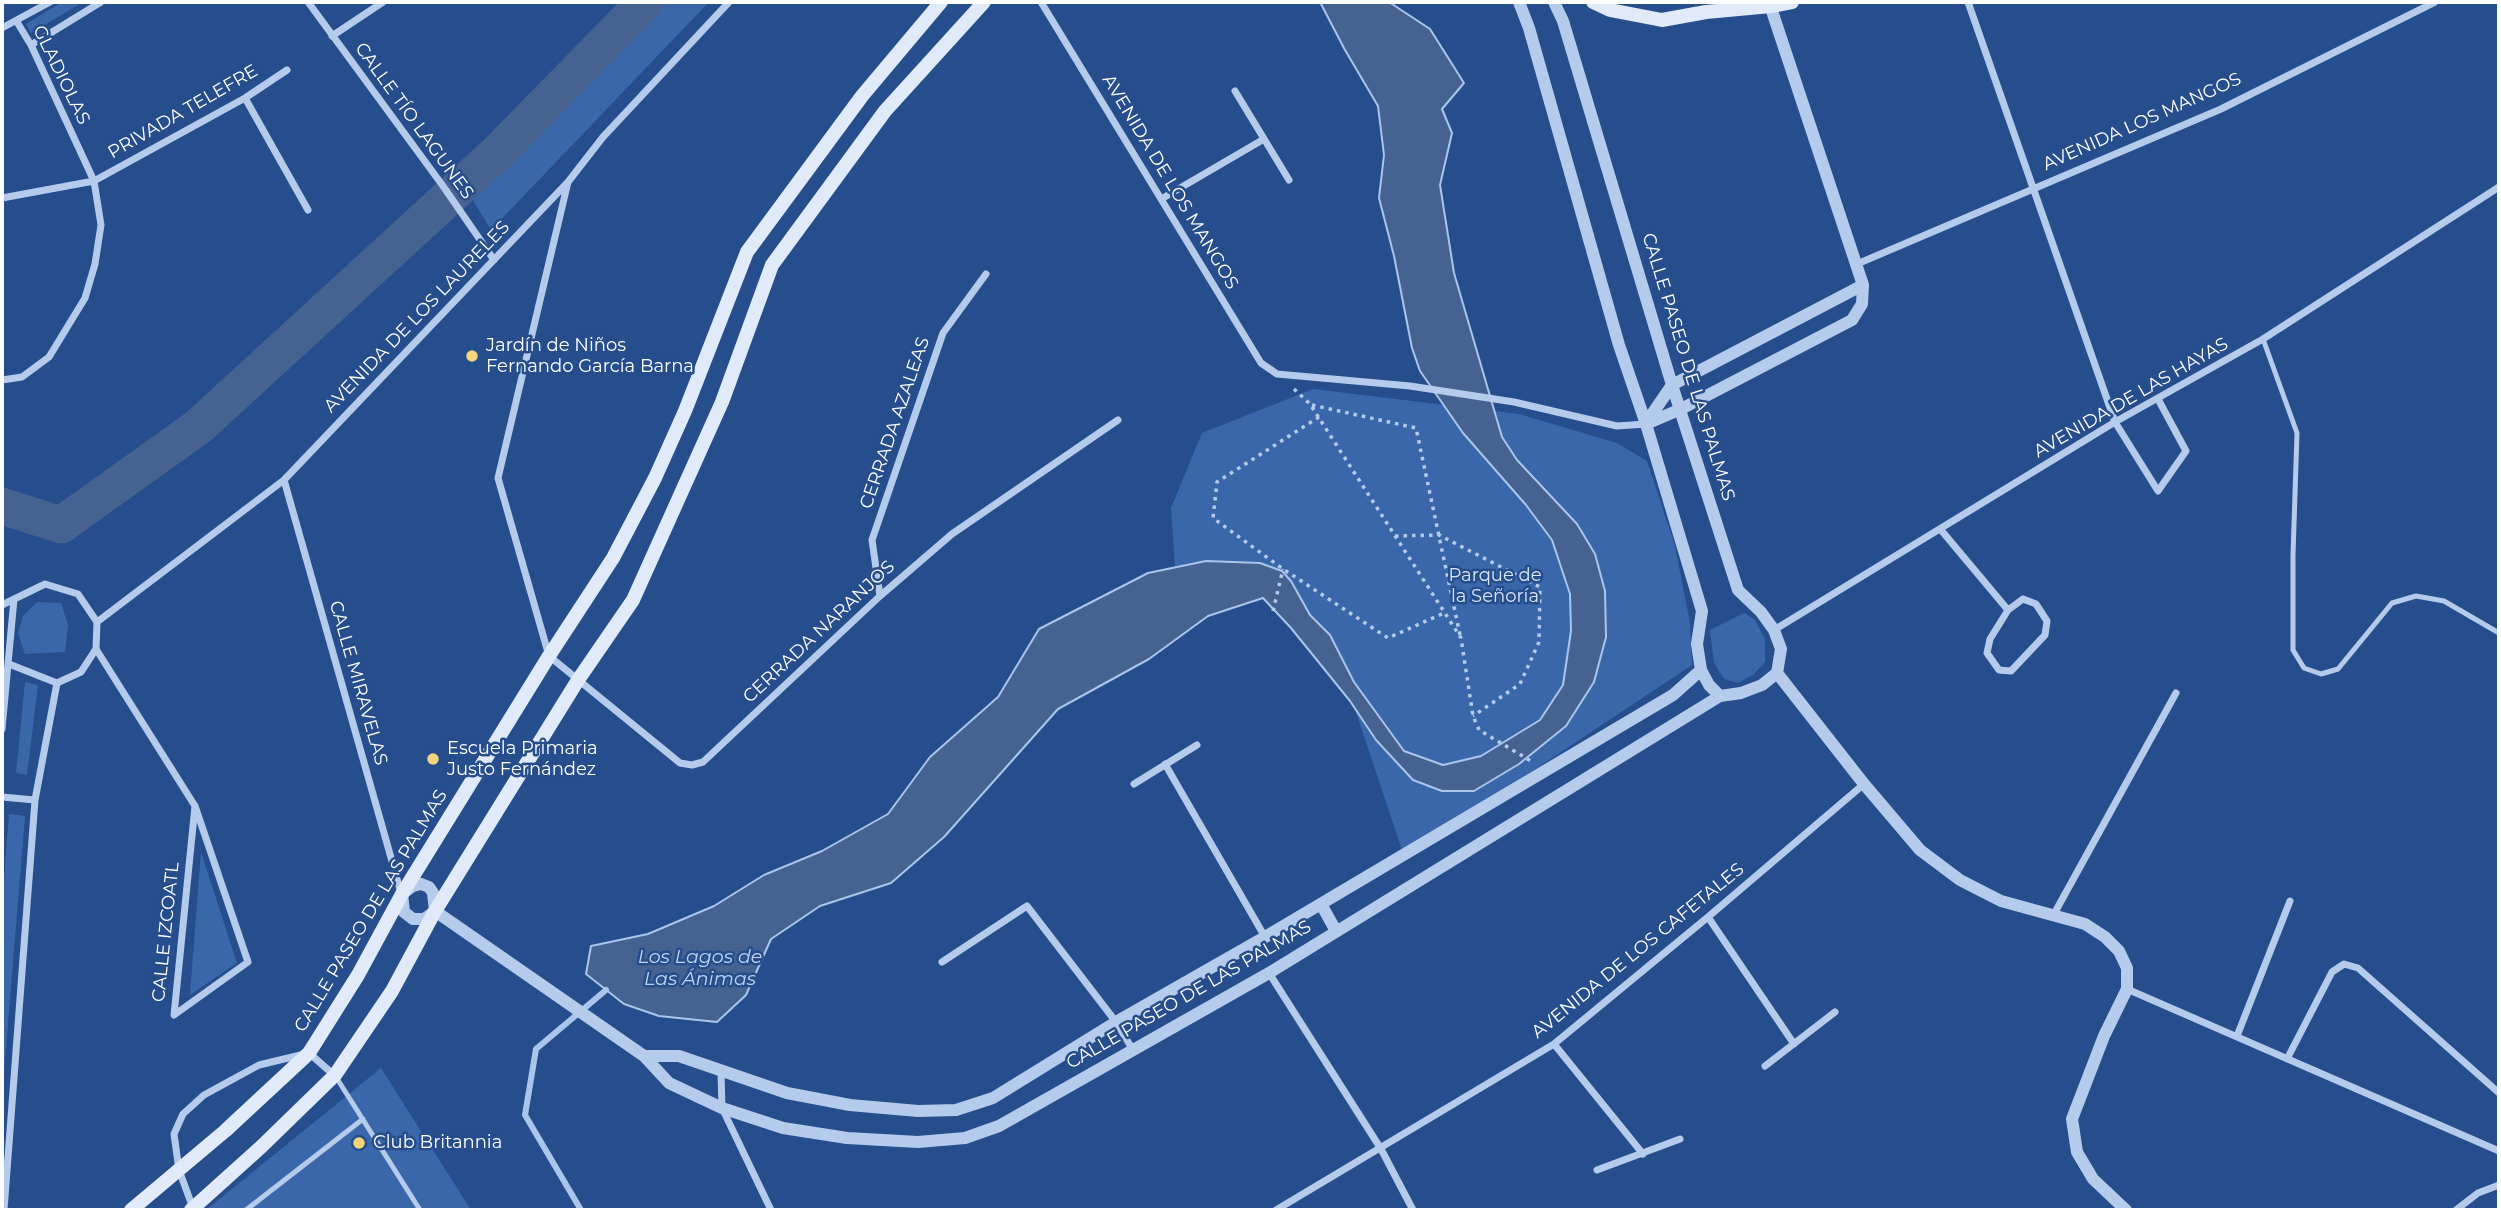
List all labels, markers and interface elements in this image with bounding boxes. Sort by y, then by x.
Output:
street label: GLADIOLAS [28,22,94,128]
street label: CALLE TÍO LAGUNES [350,39,478,203]
street label: PRIVADA TELEFRE [104,60,262,164]
street label: AVENIDA LOS MANGOS [2039,68,2245,176]
street label: AVENIDA DE LOS MANGOS [1097,71,1243,293]
street label: AVENIDA DE LOS LAURELES [320,217,514,417]
street label: CALLE PASEO DE LAS PALMAS [1637,230,1739,504]
street label: AVENIDA DE LAS HAYAS [2030,333,2232,463]
street label: CERRADA AZALEAS [855,334,935,512]
place label: Jardín de Niños Fernando García Barna [486,335,694,378]
marker: Jardín de Niños Fernando García Barna [464,348,480,364]
street label: CERRADA NARANJOS [739,556,899,708]
park label: Parque de la Señoría [1448,565,1542,608]
street label: CALLE MIRAVELAS [324,598,392,768]
place label: Escuela Primaria Justo Fernández [447,738,598,780]
marker: Escuela Primaria Justo Fernández [425,751,441,767]
street label: CALLE PASEO DE LAS PALMAS [290,786,452,1036]
street label: AVENIDA DE LOS CAFETALES [1527,859,1749,1043]
street label: CALLE IZCOATL [148,861,184,1003]
street label: CALLE PASEO DE LAS PALMAS [1063,916,1315,1074]
water label: Los Lagos de Las Ánimas [638,946,762,990]
place label: Club Britannia [373,1132,502,1154]
marker: Club Britannia [351,1135,367,1151]

